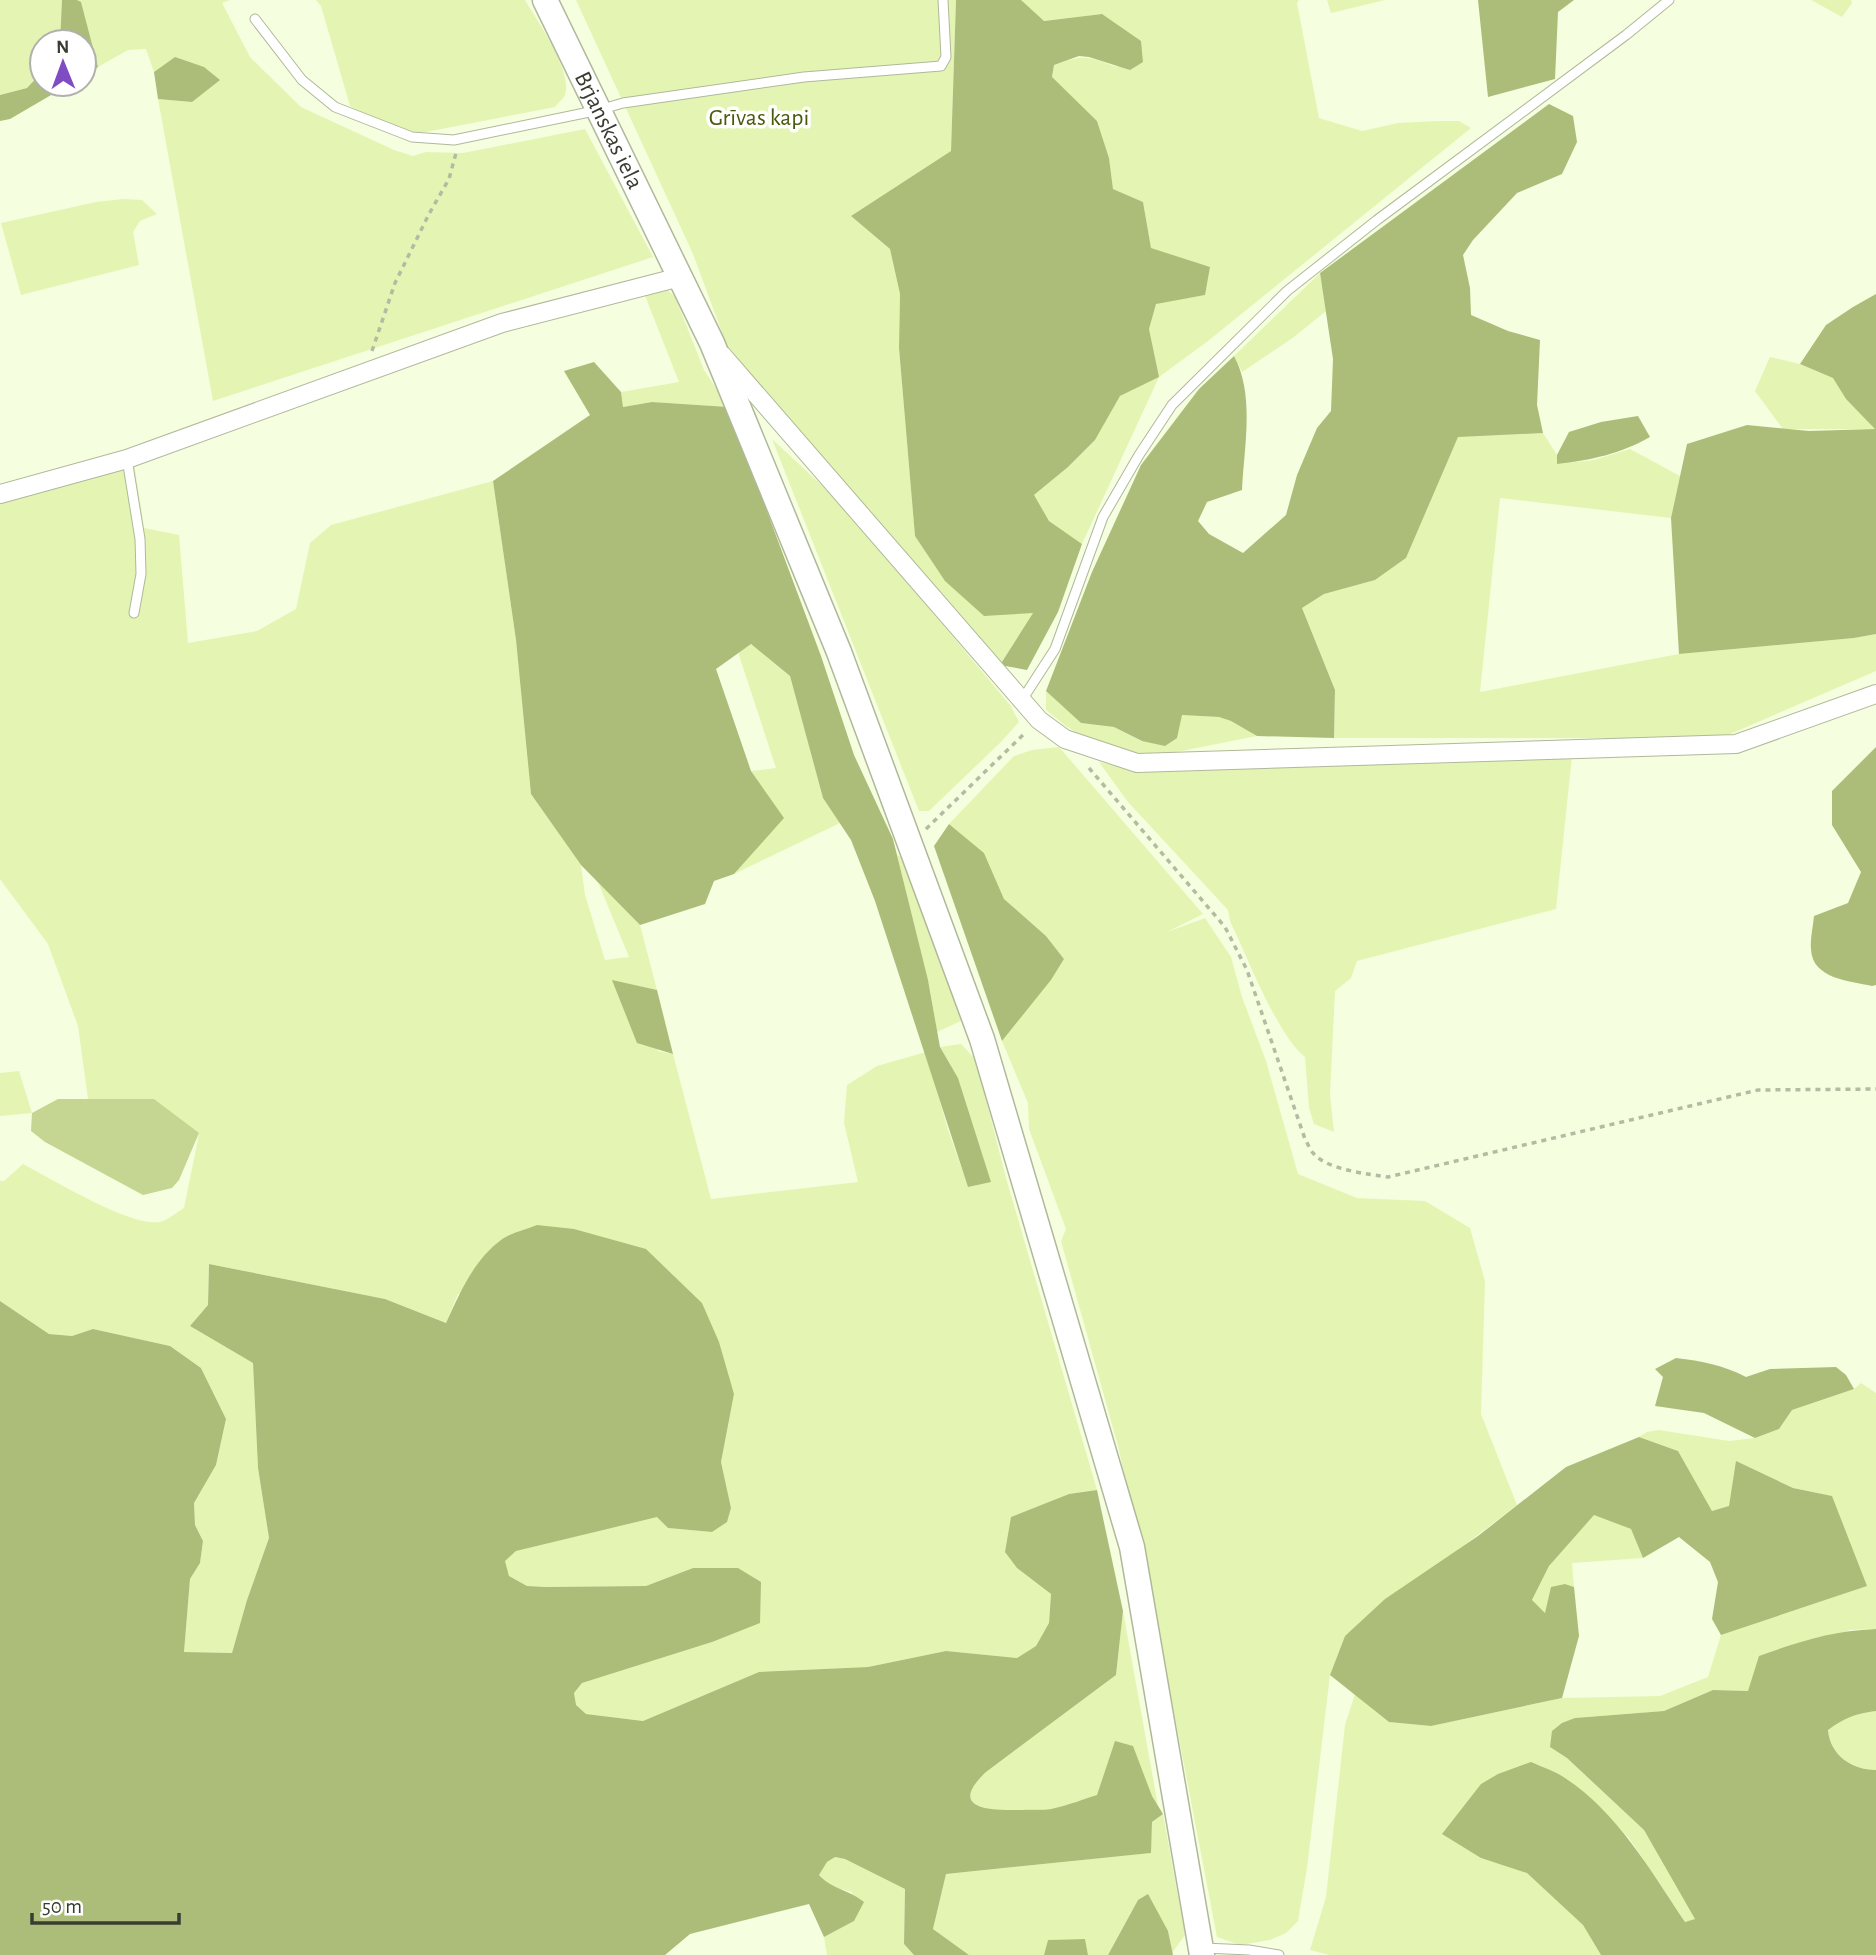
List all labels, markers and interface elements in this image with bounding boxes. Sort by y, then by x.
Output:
north arrow [28,28,98,98]
text: N [56,38,70,57]
street label: Brjanskas iela [570,68,647,193]
park label: Grīvas kapi [709,106,809,130]
scale bar [32,1882,178,1926]
text: 50 m [42,1896,82,1917]

